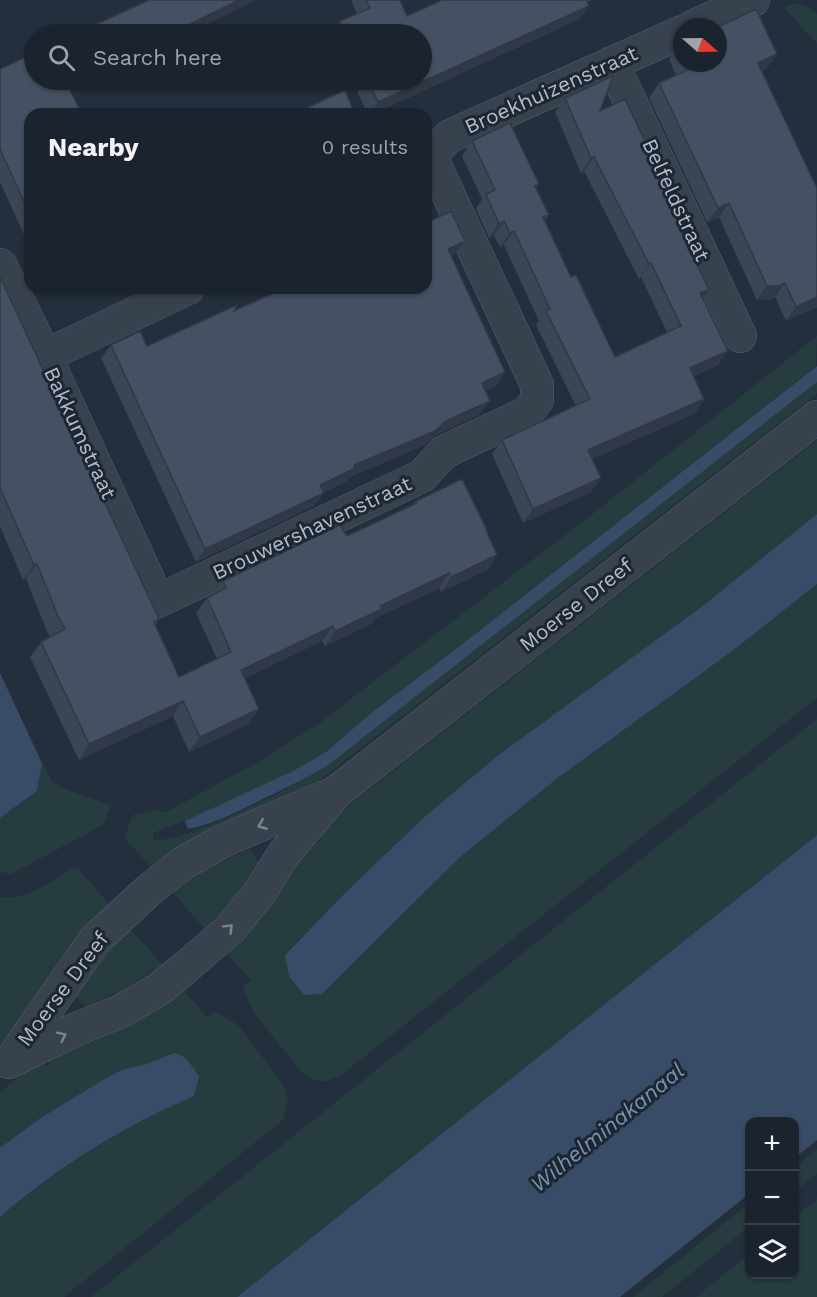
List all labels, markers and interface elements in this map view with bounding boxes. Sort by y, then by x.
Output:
north arrow [673,18,727,72]
search box [24,24,432,90]
street label: Broekhuizenstraat [460,40,641,139]
icon: search [45,41,78,74]
text: Search here [93,45,222,70]
text: Nearby [48,132,139,162]
text: 0 results [322,135,408,159]
street label: Belfeldstraat [637,135,716,265]
street label: Bakkumstraat [39,363,122,503]
street label: Brouwershavenstraat [208,470,416,585]
street label: Moerse Dreef [514,553,637,657]
one-way arrow [257,818,268,830]
one-way arrow [222,925,233,936]
street label: Moerse Dreef [12,927,114,1051]
one-way arrow [56,1032,66,1043]
water label: Wilhelminakanaal [526,1058,689,1197]
map controls [745,1117,799,1279]
button: + [745,1117,799,1171]
button: − [745,1171,799,1225]
button: layers [745,1225,799,1279]

